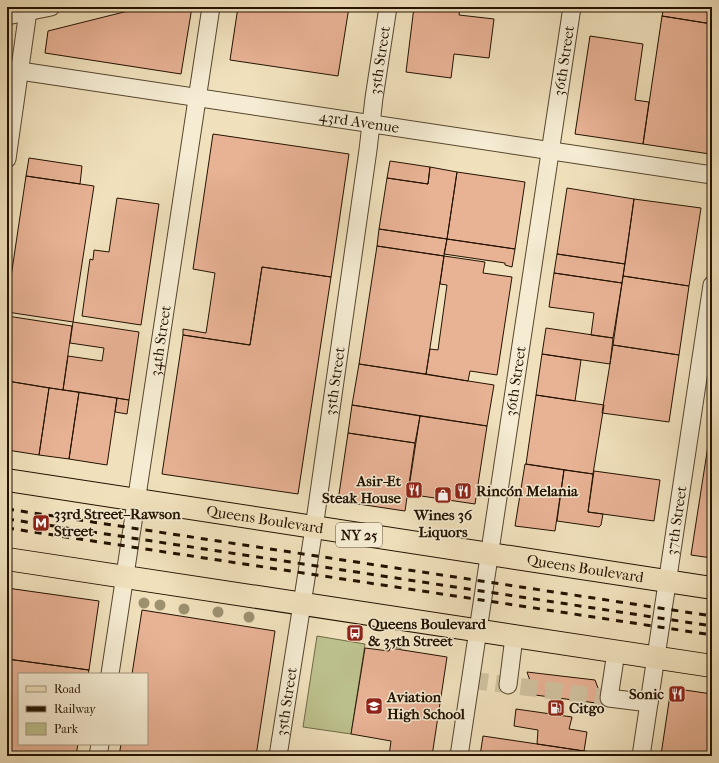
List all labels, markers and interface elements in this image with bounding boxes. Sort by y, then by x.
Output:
street label: 35th Street [366,24,394,96]
street label: 36th Street [550,24,578,97]
street label: 43rd Avenue [318,107,401,137]
street label: 34th Street [146,303,175,378]
street label: 36th Street [501,344,530,418]
street label: 35th Street [321,345,349,417]
place label: Asir-Et Steak House [322,472,402,507]
restaurant icon: Asir-Et Steak House [404,480,424,500]
restaurant icon: Rincón Melania [453,481,473,501]
place label: Rincón Melania [476,482,579,500]
street label: 37th Street [662,484,691,557]
shop icon: Wines 36 Liquors [433,485,453,505]
street label: Queens Boulevard [205,502,326,537]
place label: 33rd Street–Rawson Street [54,505,181,540]
place label: Wines 36 Liquors [413,506,473,541]
metro station icon: 33rd Street–Rawson Street [31,513,51,533]
road number: NY 25 [336,523,382,547]
street label: Queens Boulevard [526,551,646,587]
place label: Queens Boulevard & 35th Street [368,615,487,650]
bus stop icon: Queens Boulevard & 35th Street [345,623,365,643]
street label: 35th Street [272,665,301,737]
legend [18,673,148,745]
text: Road [54,682,81,696]
restaurant icon: Sonic [667,684,687,704]
place label: Sonic [629,685,664,703]
place label: Aviation High School [386,688,466,723]
school or university icon: Aviation High School [364,696,384,716]
fuel station icon: Citgo [546,698,566,718]
place label: Citgo [569,699,605,717]
text: Railway [54,702,96,716]
text: Park [54,722,79,736]

